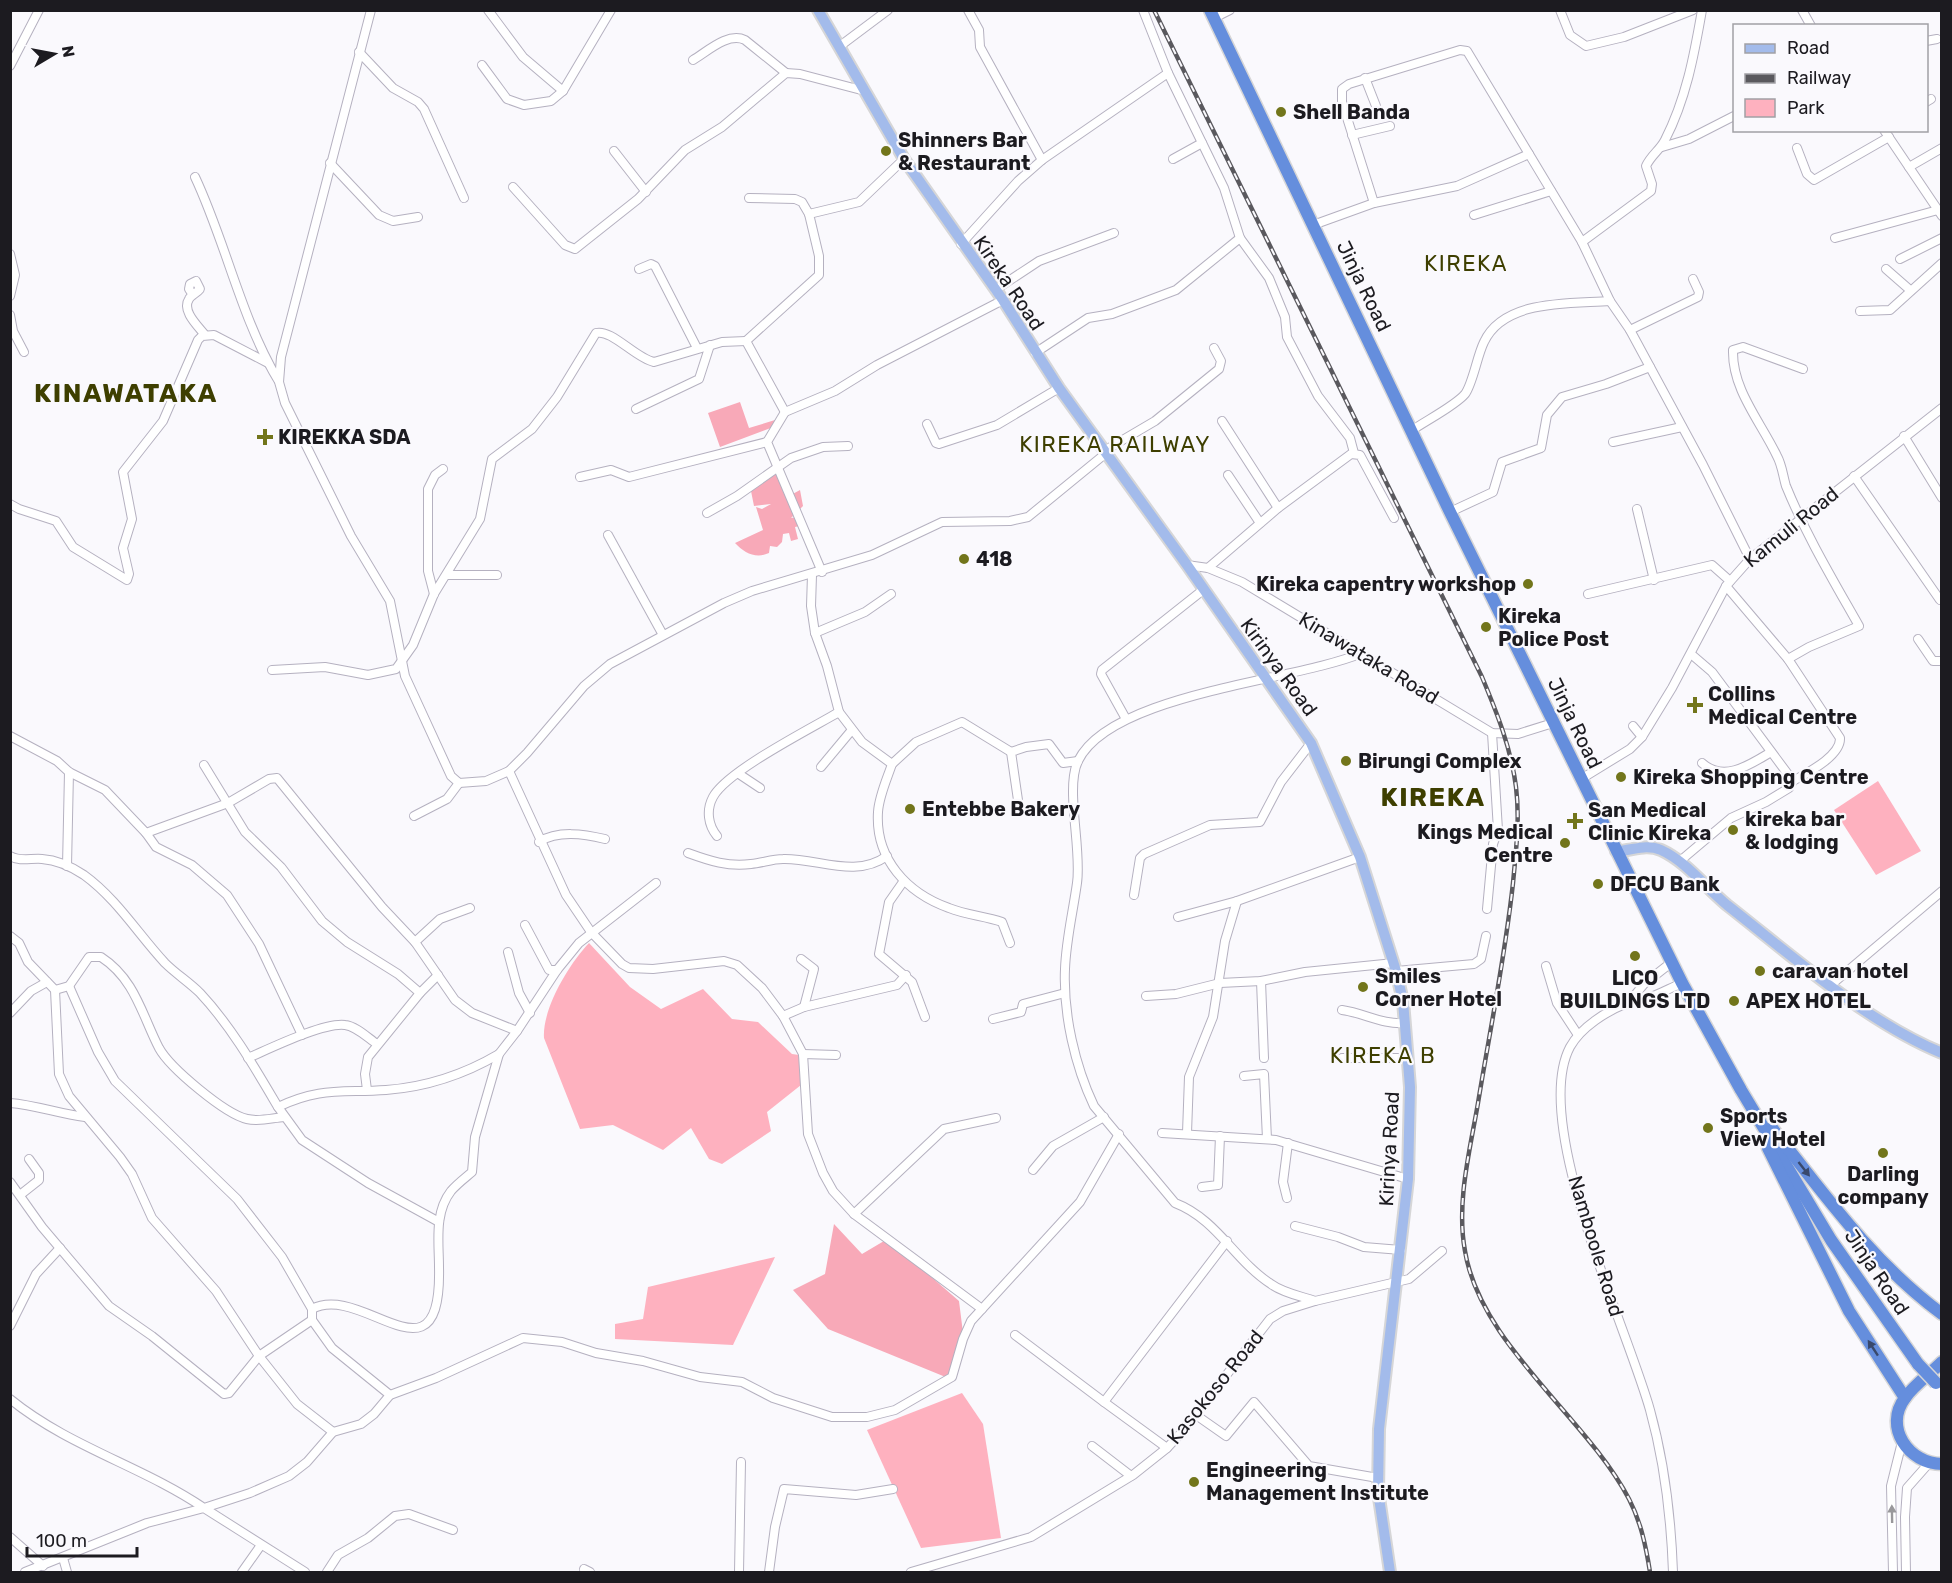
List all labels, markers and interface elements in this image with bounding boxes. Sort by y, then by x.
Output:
north arrow [24,24,84,84]
legend [1733,24,1928,132]
text: Road [1787,37,1830,59]
text: N [58,44,79,59]
text: Railway [1787,67,1851,89]
text: Park [1787,97,1825,119]
place label: Shell Banda [1293,100,1410,124]
marker: Shell Banda [1274,105,1288,119]
place label: Shinners Bar & Restaurant [898,128,1030,175]
marker: Shinners Bar & Restaurant [879,144,893,158]
street label: Kireka Road [969,231,1049,335]
street label: Jinja Road [1332,237,1396,335]
district label: KIREKA [1424,250,1508,277]
district label: KINAWATAKA [34,378,218,409]
place label: KIREKKA SDA [278,425,411,449]
marker: KIREKKA SDA [256,428,274,446]
district label: KIREKA RAILWAY [1019,431,1211,458]
street label: Kamuli Road [1739,482,1843,572]
place label: 418 [976,547,1013,571]
marker: 418 [957,552,971,566]
place label: Kireka capentry workshop [1256,572,1516,596]
marker: Kireka capentry workshop [1521,577,1535,591]
place label: Kireka Police Post [1498,604,1609,651]
street label: Kinawataka Road [1295,607,1443,709]
street label: Kirinya Road [1235,613,1323,721]
marker: Kireka Police Post [1479,620,1493,634]
street label: Jinja Road [1543,674,1607,772]
place label: Collins Medical Centre [1708,682,1857,729]
marker: Collins Medical Centre [1686,696,1704,714]
place label: Birungi Complex [1358,749,1522,773]
marker: Birungi Complex [1339,754,1353,768]
place label: Kireka Shopping Centre [1633,765,1869,789]
marker: Kireka Shopping Centre [1614,770,1628,784]
district label: KIREKA [1380,782,1486,813]
place label: Entebbe Bakery [922,797,1080,821]
place label: San Medical Clinic Kireka [1588,798,1711,845]
marker: Entebbe Bakery [903,802,917,816]
place label: kireka bar & lodging [1745,807,1844,854]
marker: San Medical Clinic Kireka [1566,812,1584,830]
place label: Kings Medical Centre [1417,820,1553,867]
marker: kireka bar & lodging [1726,823,1740,837]
marker: Kings Medical Centre [1558,836,1572,850]
place label: DFCU Bank [1610,872,1720,896]
marker: DFCU Bank [1591,877,1605,891]
marker: LICO BUILDINGS LTD [1628,949,1642,963]
place label: caravan hotel [1772,959,1909,983]
place label: Smiles Corner Hotel [1375,964,1502,1011]
marker: caravan hotel [1753,964,1767,978]
place label: LICO BUILDINGS LTD [1560,966,1710,1013]
marker: Smiles Corner Hotel [1356,980,1370,994]
place label: APEX HOTEL [1746,989,1871,1013]
marker: APEX HOTEL [1727,994,1741,1008]
district label: KIREKA B [1330,1042,1436,1069]
street label: Kirinya Road [1374,1091,1404,1207]
place label: Sports View Hotel [1720,1104,1826,1151]
marker: Sports View Hotel [1701,1121,1715,1135]
marker: Darling company [1876,1146,1890,1160]
one-way arrow [1797,1161,1809,1176]
place label: Darling company [1837,1162,1929,1209]
street label: Namboole Road [1563,1173,1629,1319]
street label: Jinja Road [1840,1225,1914,1319]
street label: Kasokoso Road [1162,1325,1268,1449]
one-way arrow [1868,1340,1879,1356]
place label: Engineering Management Institute [1206,1458,1429,1505]
marker: Engineering Management Institute [1187,1475,1201,1489]
one-way arrow [1887,1505,1897,1524]
scale bar [27,1520,136,1558]
text: 100 m [36,1530,87,1552]

